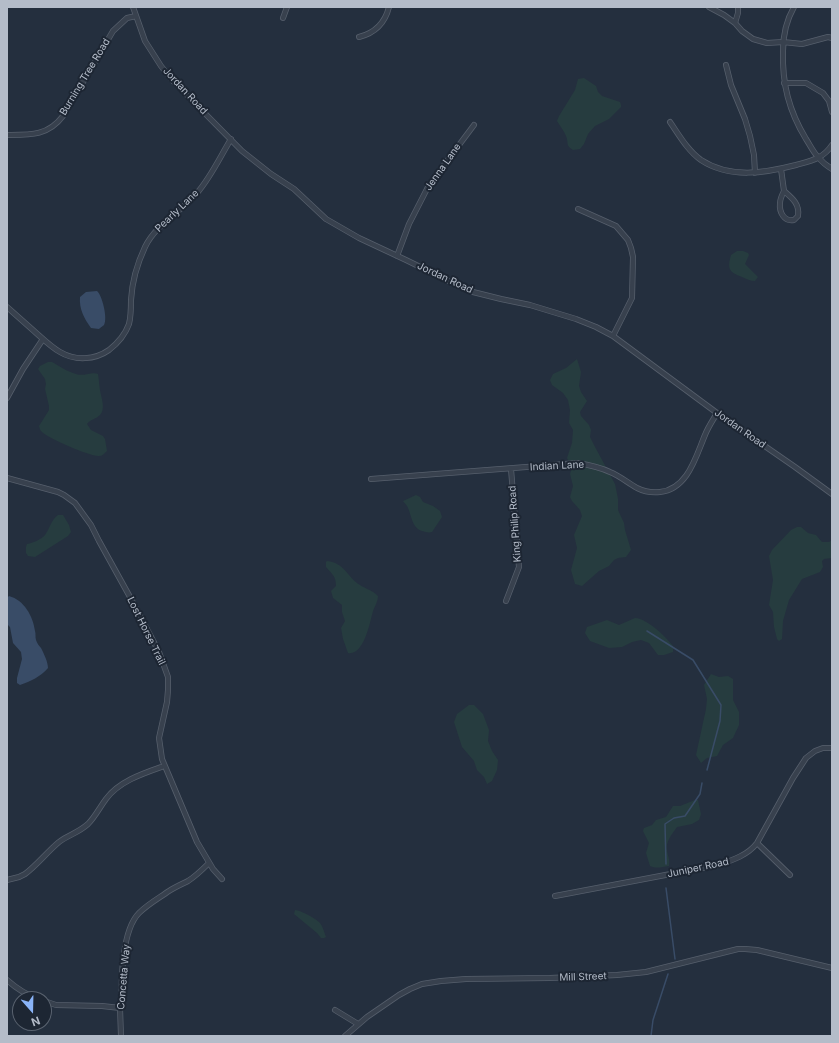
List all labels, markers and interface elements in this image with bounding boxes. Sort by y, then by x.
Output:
street label: Burning Tree Road [57,36,113,118]
street label: Jordan Road [160,65,210,117]
street label: Jenna Lane [422,141,464,193]
street label: Pearly Lane [153,187,201,235]
street label: Jordan Road [415,260,475,296]
street label: Jordan Road [712,407,768,451]
street label: Indian Lane [529,459,585,473]
street label: King Philip Road [506,485,524,563]
street label: Lost Horse Trail [124,595,168,667]
street label: Juniper Road [666,856,730,880]
street label: Concetta Way [115,944,133,1010]
street label: Mill Street [559,970,607,984]
north arrow [12,991,52,1031]
text: N [29,1013,42,1029]

